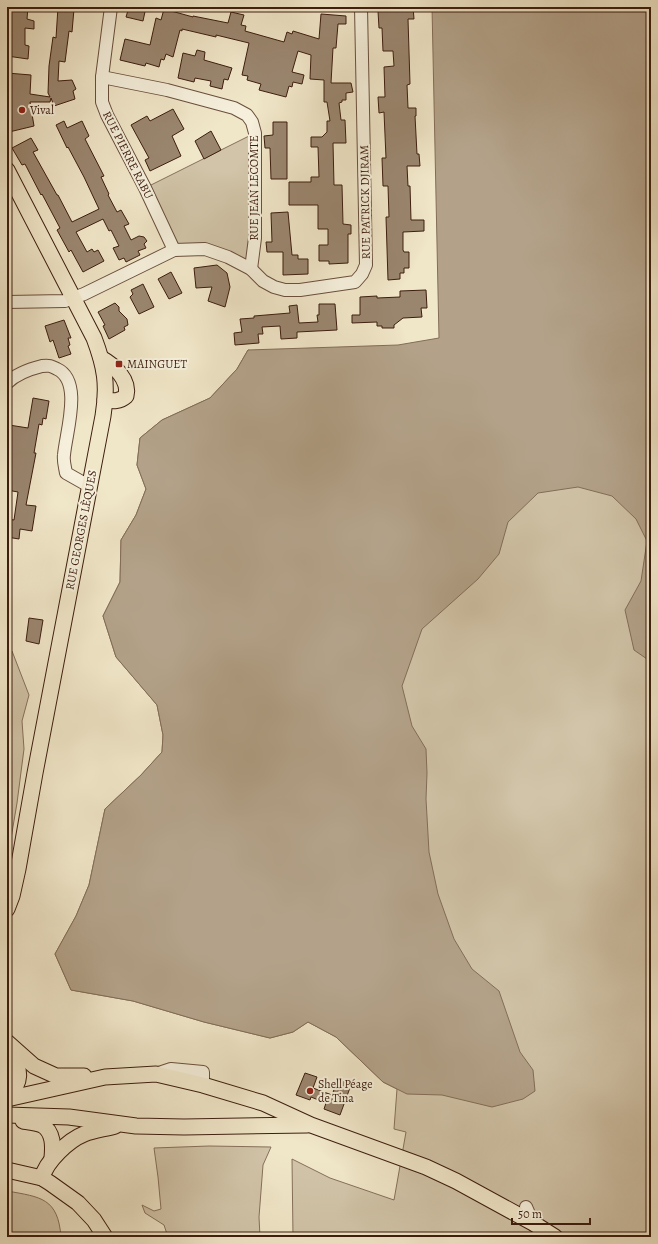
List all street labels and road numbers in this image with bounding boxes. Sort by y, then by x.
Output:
street label: RUE PIERRE RABU [99,108,157,202]
street label: RUE JEAN LECOMTE [246,135,262,241]
street label: RUE PATRICK DJIRAM [356,145,374,259]
street label: RUE GEORGES LÈQUES [62,469,100,591]

